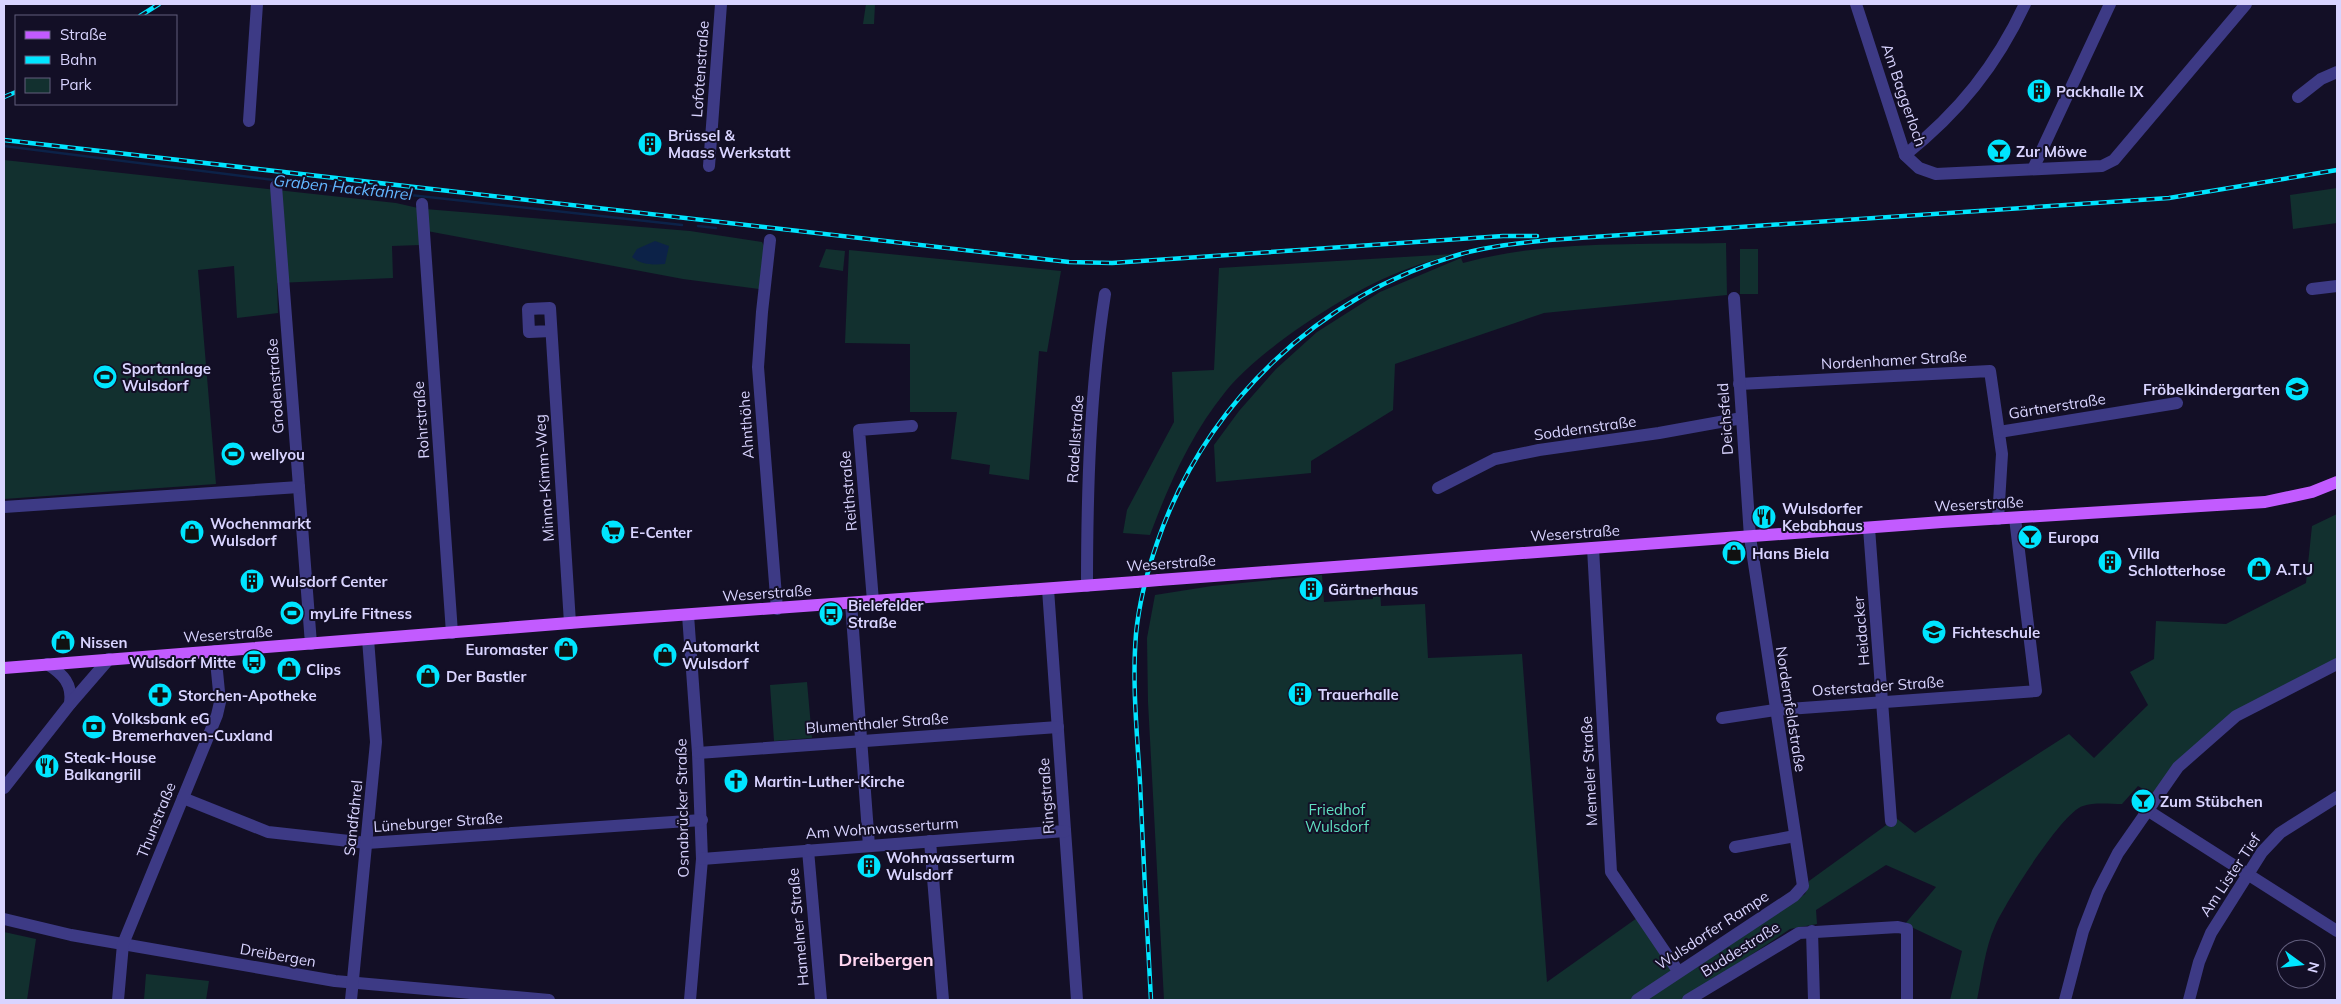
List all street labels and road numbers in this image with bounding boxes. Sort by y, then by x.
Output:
street label: Lofotenstraße [687,20,713,118]
street label: Am Baggerloch [1878,41,1930,149]
street label: Grodenstraße [262,338,288,434]
street label: Nordenhamer Straße [1821,347,1967,373]
street label: Rohrstraße [409,381,433,459]
street label: Deichsfeld [1713,382,1737,456]
street label: Gärtnerstraße [2007,389,2107,423]
street label: Ahnthöhe [734,390,758,460]
street label: Radellstraße [1062,394,1088,484]
street label: Soddernstraße [1533,411,1637,445]
street label: Minna-Kimm-Weg [530,414,558,542]
street label: Reithstraße [835,450,861,532]
street label: Weserstraße [1934,492,2024,516]
street label: Weserstraße [1530,520,1620,546]
street label: Weserstraße [1126,550,1216,576]
street label: Weserstraße [722,580,812,606]
street label: Heidacker [1848,595,1874,667]
street label: Weserstraße [183,621,273,647]
street label: Nordernfeldstraße [1772,645,1810,773]
street label: Osterstader Straße [1811,672,1945,700]
street label: Blumenthaler Straße [805,709,949,737]
street label: Memeler Straße [1577,716,1601,826]
street label: Osnabrücker Straße [671,738,693,878]
street label: Ringstraße [1034,757,1058,835]
street label: Thunstraße [132,779,180,861]
street label: Sandfahrel [340,779,366,857]
street label: Lüneburger Straße [373,808,503,836]
street label: Am Wohnwasserturm [805,813,959,843]
street label: Am Lister Tief [2195,829,2265,920]
street label: Hamelner Straße [783,867,813,987]
street label: Wulsdorfer Rampe [1652,886,1772,974]
street label: Buddestraße [1697,917,1783,981]
street label: Dreibergen [239,939,317,971]

